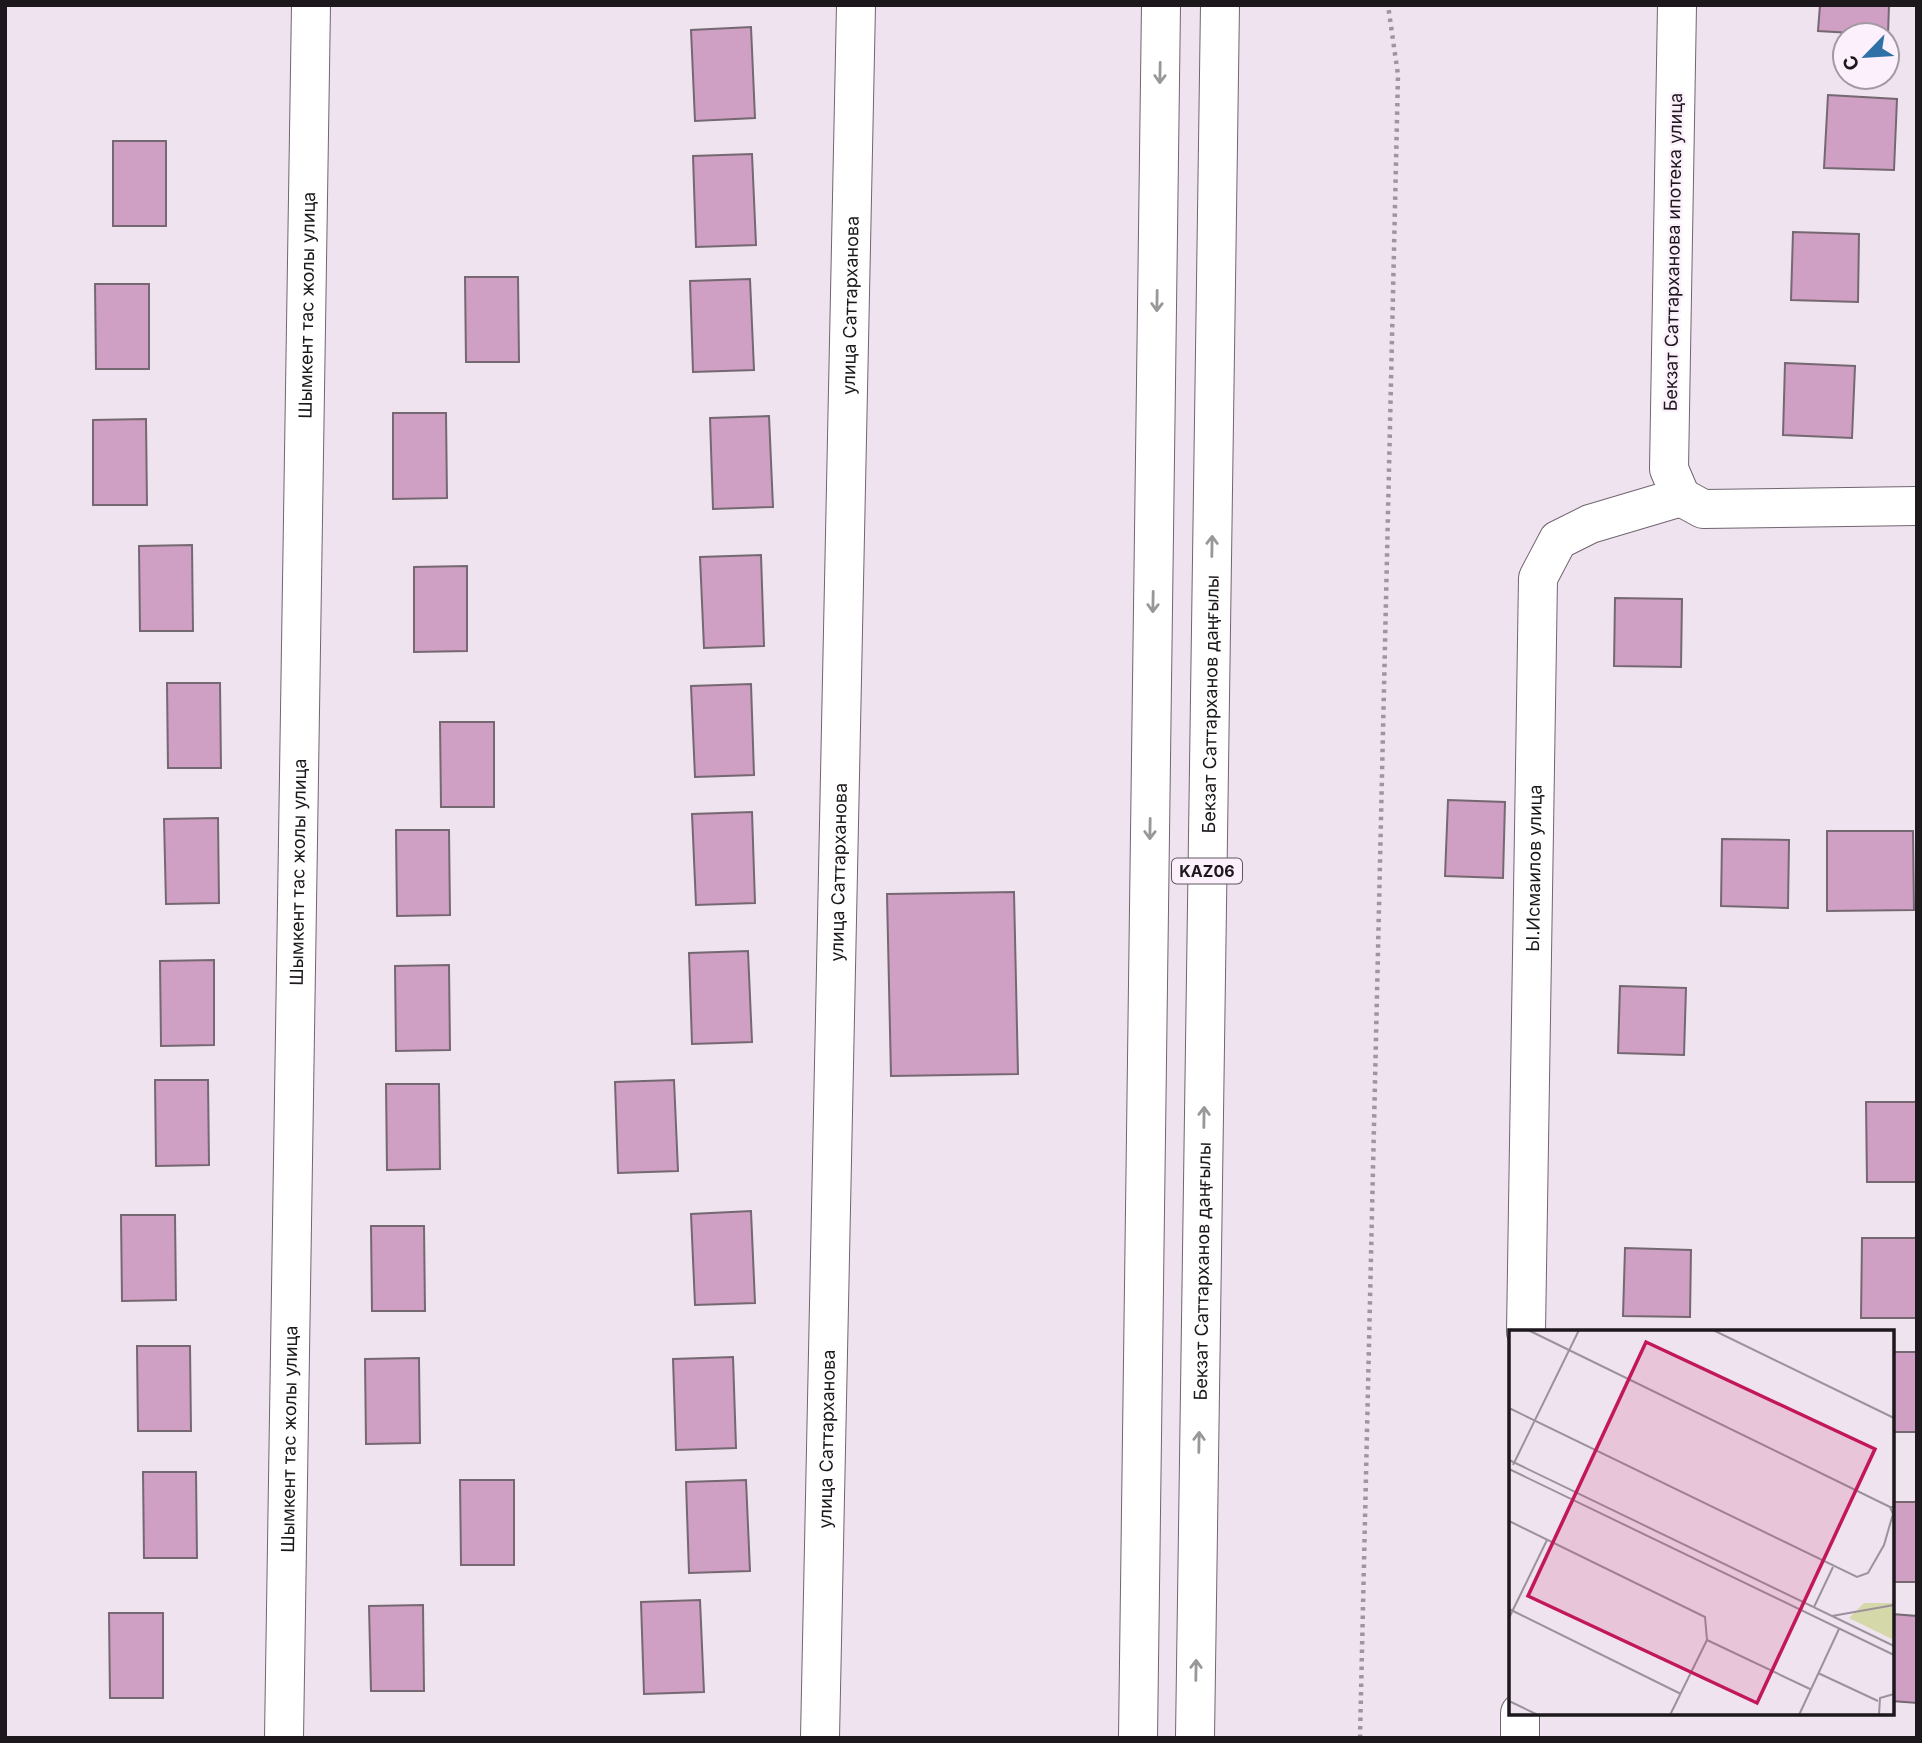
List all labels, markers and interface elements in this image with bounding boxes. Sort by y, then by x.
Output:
north arrow [1831,21,1901,91]
text: С [1838,52,1864,74]
one-way arrow [1153,62,1167,85]
street label: Бекзат Саттарханова ипотека улица [1660,93,1686,411]
street label: Шымкент тас жолы улица [294,191,319,419]
street label: улица Саттарханова [837,216,862,395]
one-way arrow [1150,289,1164,312]
one-way arrow [1205,535,1219,558]
street label: Бекзат Саттарханов даңғылы [1198,575,1222,834]
one-way arrow [1146,590,1160,613]
street label: Шымкент тас жолы улица [285,758,310,986]
street label: улица Саттарханова [826,782,850,962]
street label: Ы.Исмаилов улица [1522,784,1545,952]
one-way arrow [1143,818,1157,841]
road number: KАZ06 [1172,858,1242,884]
one-way arrow [1197,1105,1211,1128]
street label: Бекзат Саттарханов даңғылы [1189,1142,1214,1400]
street label: Шымкент тас жолы улица [276,1325,301,1553]
inset map [1509,1330,1894,1715]
street label: улица Саттарханова [814,1349,839,1529]
one-way arrow [1192,1431,1206,1454]
one-way arrow [1189,1658,1203,1681]

